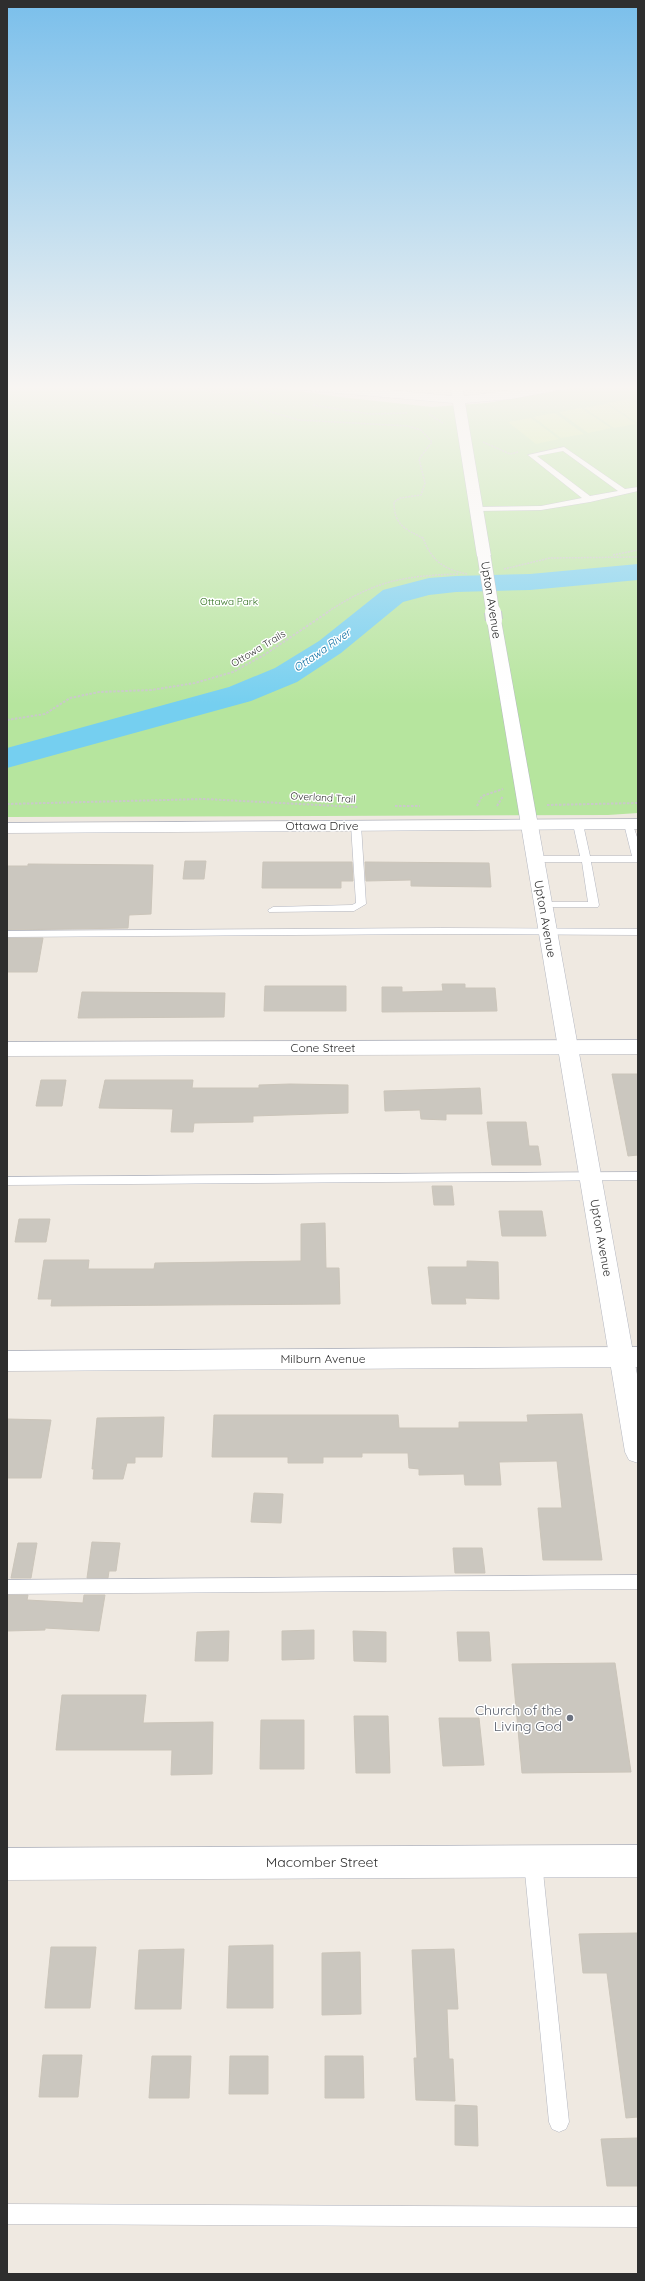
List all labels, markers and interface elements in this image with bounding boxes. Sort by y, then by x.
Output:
street label: Upton Avenue [478,560,505,640]
park label: Ottawa Park [200,595,258,608]
water label: Ottawa River [291,624,355,675]
street label: Ottowa Trails [229,627,288,670]
street label: Overland Trail [290,789,356,806]
street label: Ottawa Drive [285,818,359,833]
street label: Upton Avenue [531,879,560,959]
street label: Cone Street [291,1040,355,1055]
street label: Upton Avenue [587,1198,616,1278]
street label: Milburn Avenue [280,1351,366,1366]
place label: Church of the Living God [475,1701,562,1735]
marker: Church of the Living God [565,1713,575,1723]
street label: Macomber Street [266,1853,378,1871]

